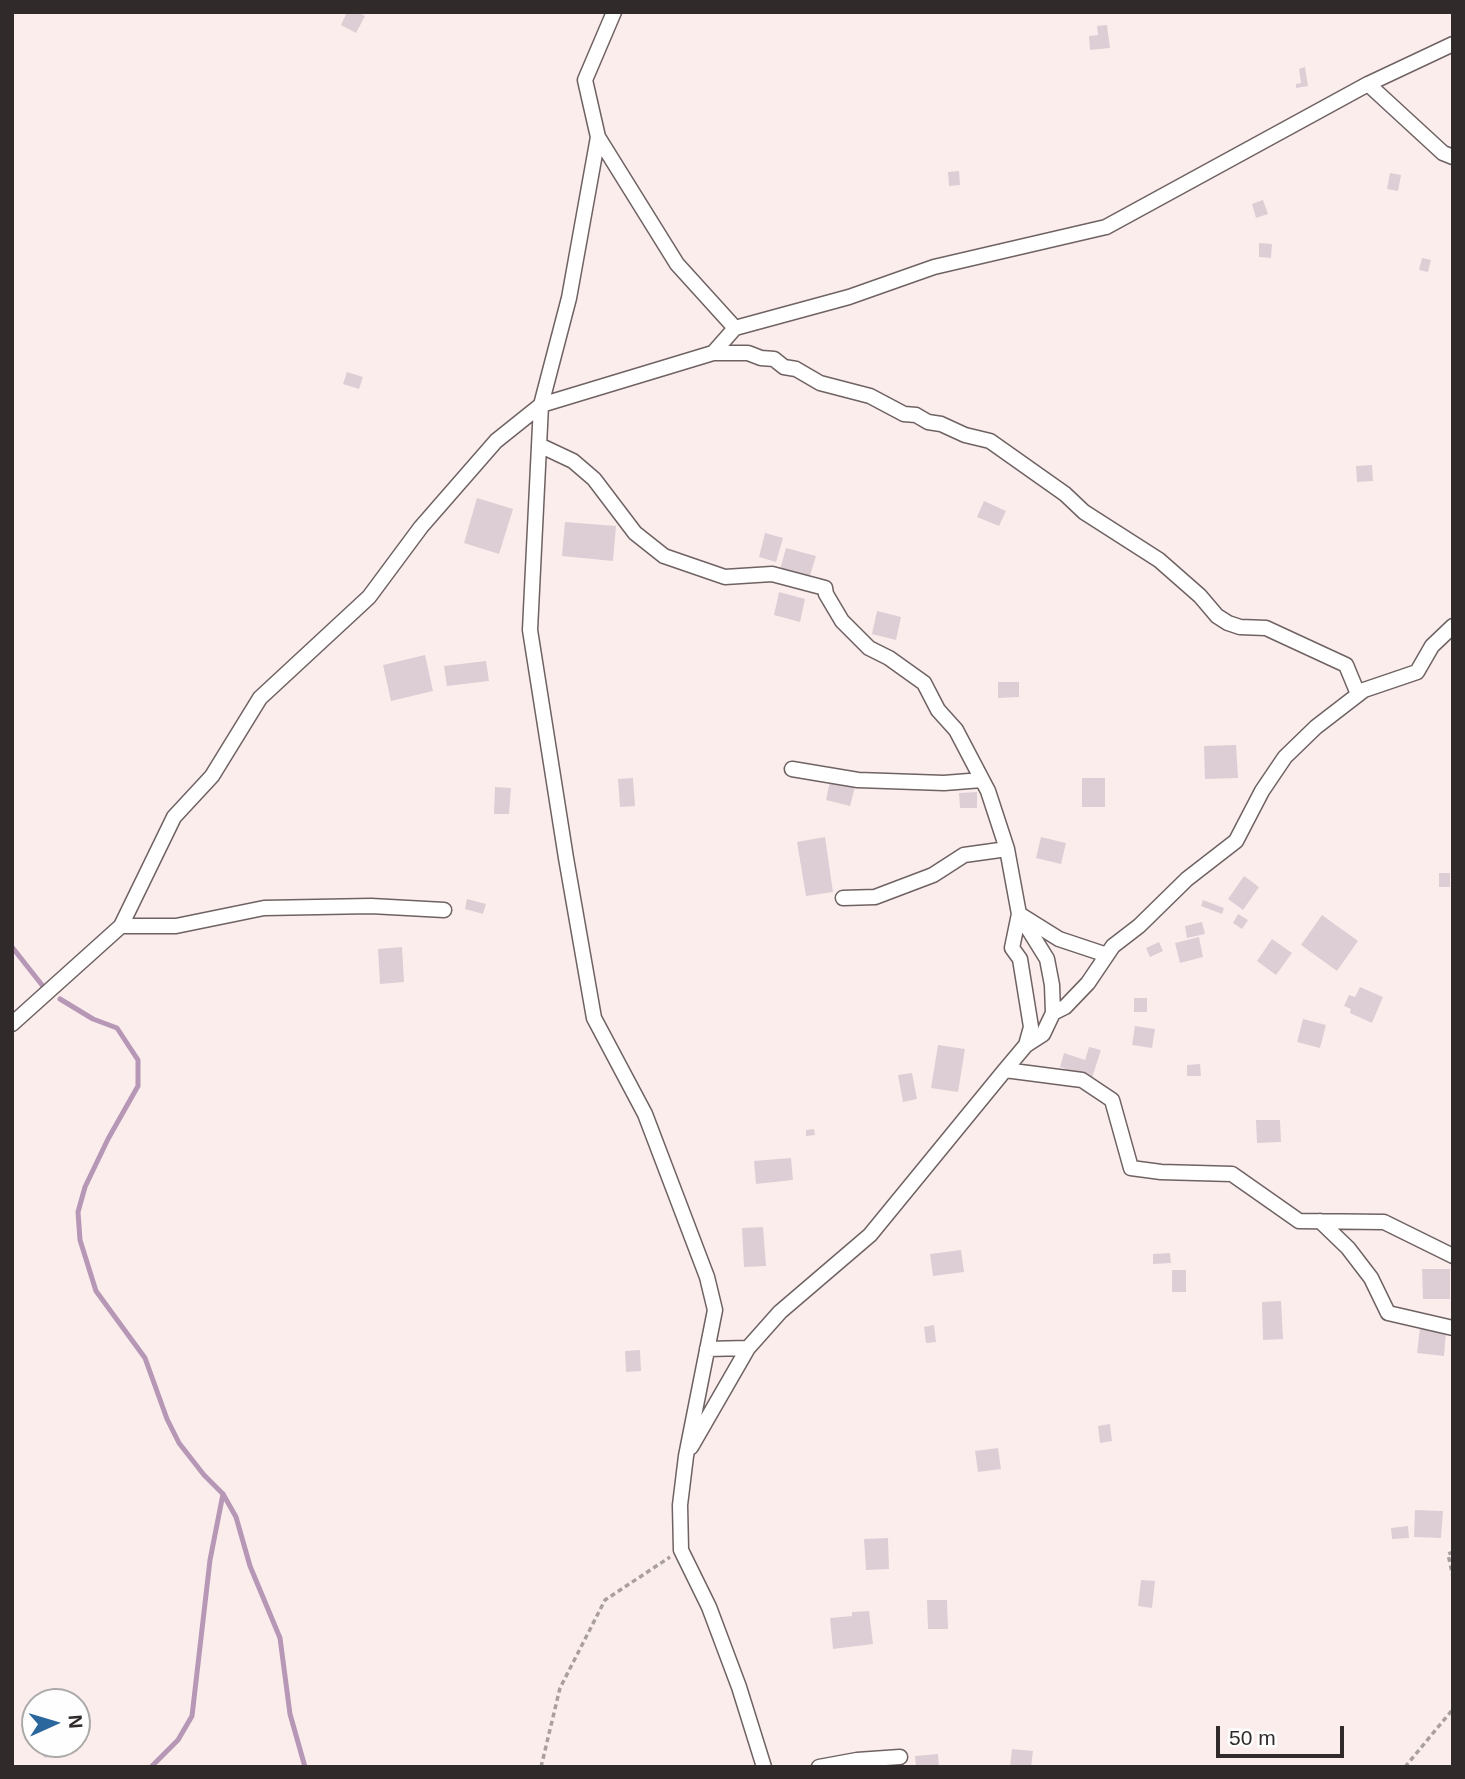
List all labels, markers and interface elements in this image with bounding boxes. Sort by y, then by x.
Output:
north arrow [21,1688,91,1758]
scale bar [1220,1712,1348,1756]
text: N [64,1714,86,1729]
text: 50 m [1229,1726,1276,1749]

